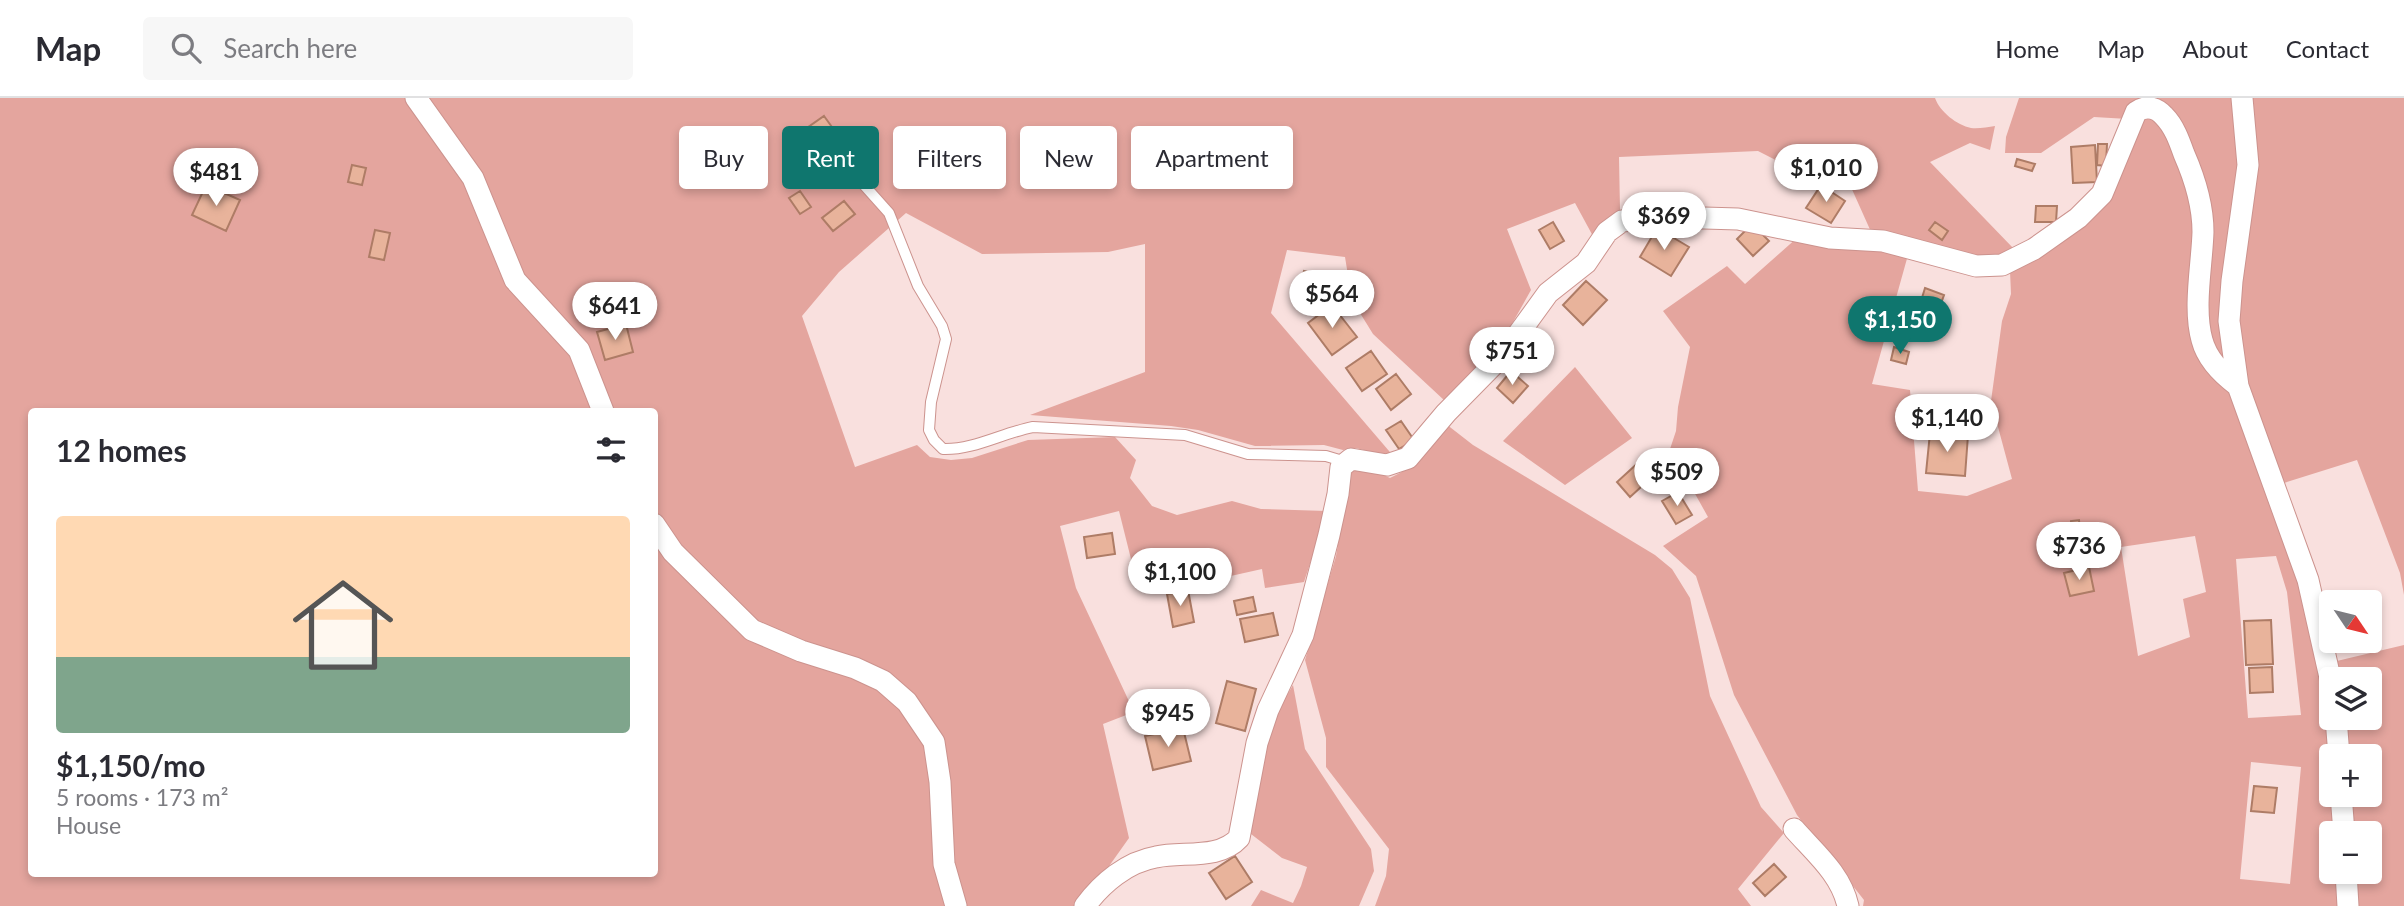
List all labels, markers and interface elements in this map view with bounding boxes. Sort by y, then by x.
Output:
search box [143,17,633,80]
text: Map [35,28,101,68]
icon: search [167,29,205,67]
text: Search here [223,32,357,64]
text: Home [1995,34,2059,63]
text: Map [2097,34,2145,63]
text: About [2183,34,2248,63]
text: Contact [2286,34,2369,63]
chip: Buy [679,126,768,189]
chip: Rent [782,126,879,189]
chip: Filters [893,126,1006,189]
chip: New [1020,126,1117,189]
chip: Apartment [1131,126,1293,189]
pin: $1,010 [1769,144,1883,204]
pin: $481 [175,148,257,208]
text: $1,010 [1790,153,1862,181]
text: $481 [189,157,243,185]
pin: $369 [1623,192,1705,252]
text: $369 [1637,201,1691,229]
pin: $564 [1291,271,1373,330]
text: $564 [1305,279,1359,307]
pin: $641 [574,282,656,342]
text: $641 [588,291,642,319]
pin: $1,150 [1843,296,1957,356]
text: $1,150 [1864,305,1936,333]
pin: $751 [1471,328,1553,387]
text: $751 [1485,336,1539,364]
pin: $1,140 [1890,394,2004,454]
text: $1,140 [1911,403,1983,431]
icon: filters [592,431,630,469]
text: 12 homes [56,432,187,468]
pin: $509 [1636,448,1718,508]
text: $509 [1650,457,1704,485]
pin: $736 [2038,522,2120,582]
text: $736 [2052,531,2106,559]
pin: $1,100 [1123,548,1237,608]
text: $1,100 [1144,557,1216,585]
icon: home [280,562,406,688]
north arrow [2319,590,2382,653]
map controls [2319,590,2382,884]
button: layers [2319,667,2382,730]
pin: $945 [1127,690,1209,749]
text: $945 [1141,698,1195,726]
button: + [2319,744,2382,807]
text: $1,150/mo [56,747,205,783]
text: 5 rooms · 173 m² [56,783,228,811]
text: House [56,811,121,839]
button: − [2319,821,2382,884]

